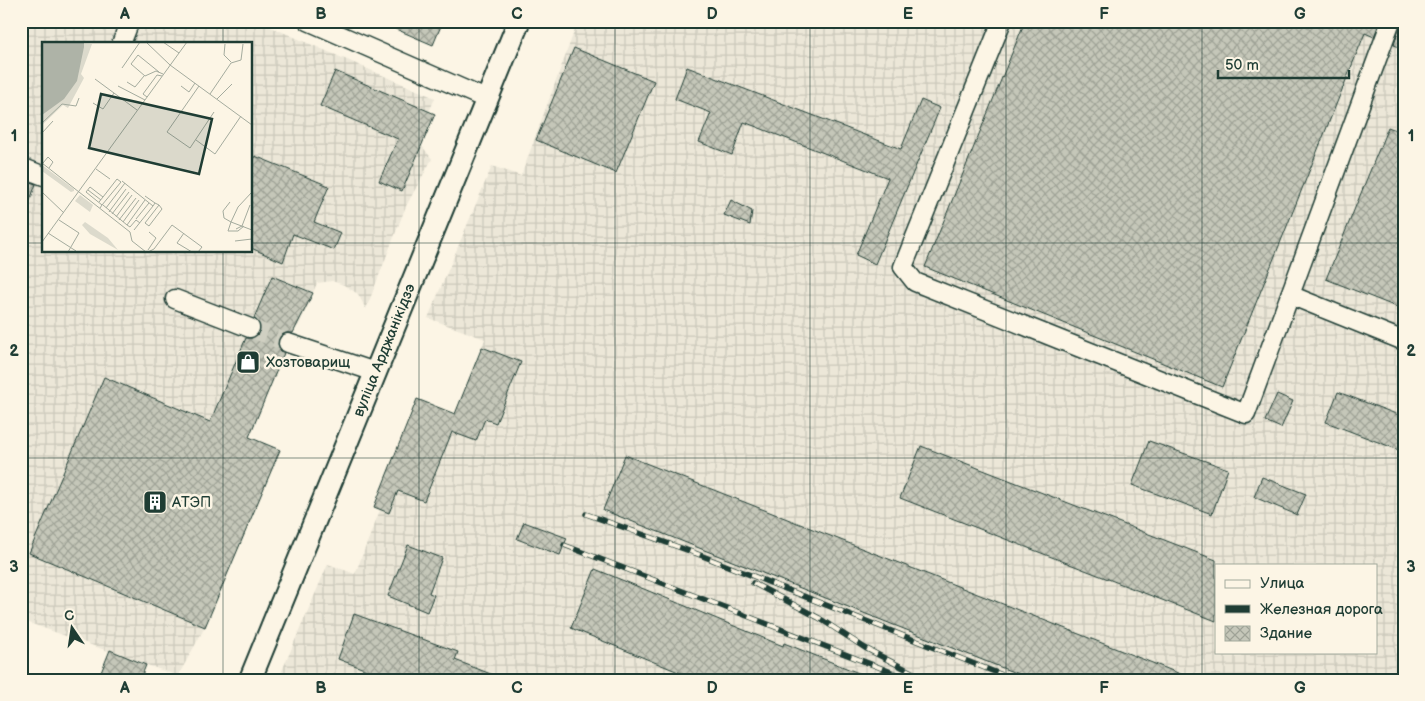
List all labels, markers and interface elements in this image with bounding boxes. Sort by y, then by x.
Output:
text: A [119,5,130,24]
text: B [315,5,327,24]
text: C [511,5,523,24]
text: D [706,5,718,24]
text: E [903,5,913,24]
text: F [1099,5,1109,24]
text: G [1294,5,1306,24]
inset map [42,42,252,252]
scale bar [1218,48,1349,80]
text: 50 m [1225,56,1259,75]
text: 1 [11,127,17,146]
text: 1 [1408,127,1414,146]
street label: вуліца Арджанікідзэ [349,281,420,420]
text: 2 [9,342,19,361]
text: 2 [1406,342,1416,361]
shop icon: Хозтоварищ [235,349,261,375]
place label: Хозтоварищ [266,353,350,372]
building icon: АТЭП [142,489,168,515]
place label: АТЭП [171,493,211,512]
text: 3 [9,558,19,577]
text: 3 [1406,558,1416,577]
legend [1215,564,1378,654]
text: Улица [1260,574,1305,593]
text: Железная дорога [1260,600,1383,619]
north arrow [48,604,98,654]
text: С [63,606,76,625]
text: Здание [1260,624,1312,643]
text: A [119,679,130,698]
text: B [315,679,327,698]
text: C [511,679,523,698]
text: D [706,679,718,698]
text: E [903,679,913,698]
text: F [1099,679,1109,698]
text: G [1294,679,1306,698]

